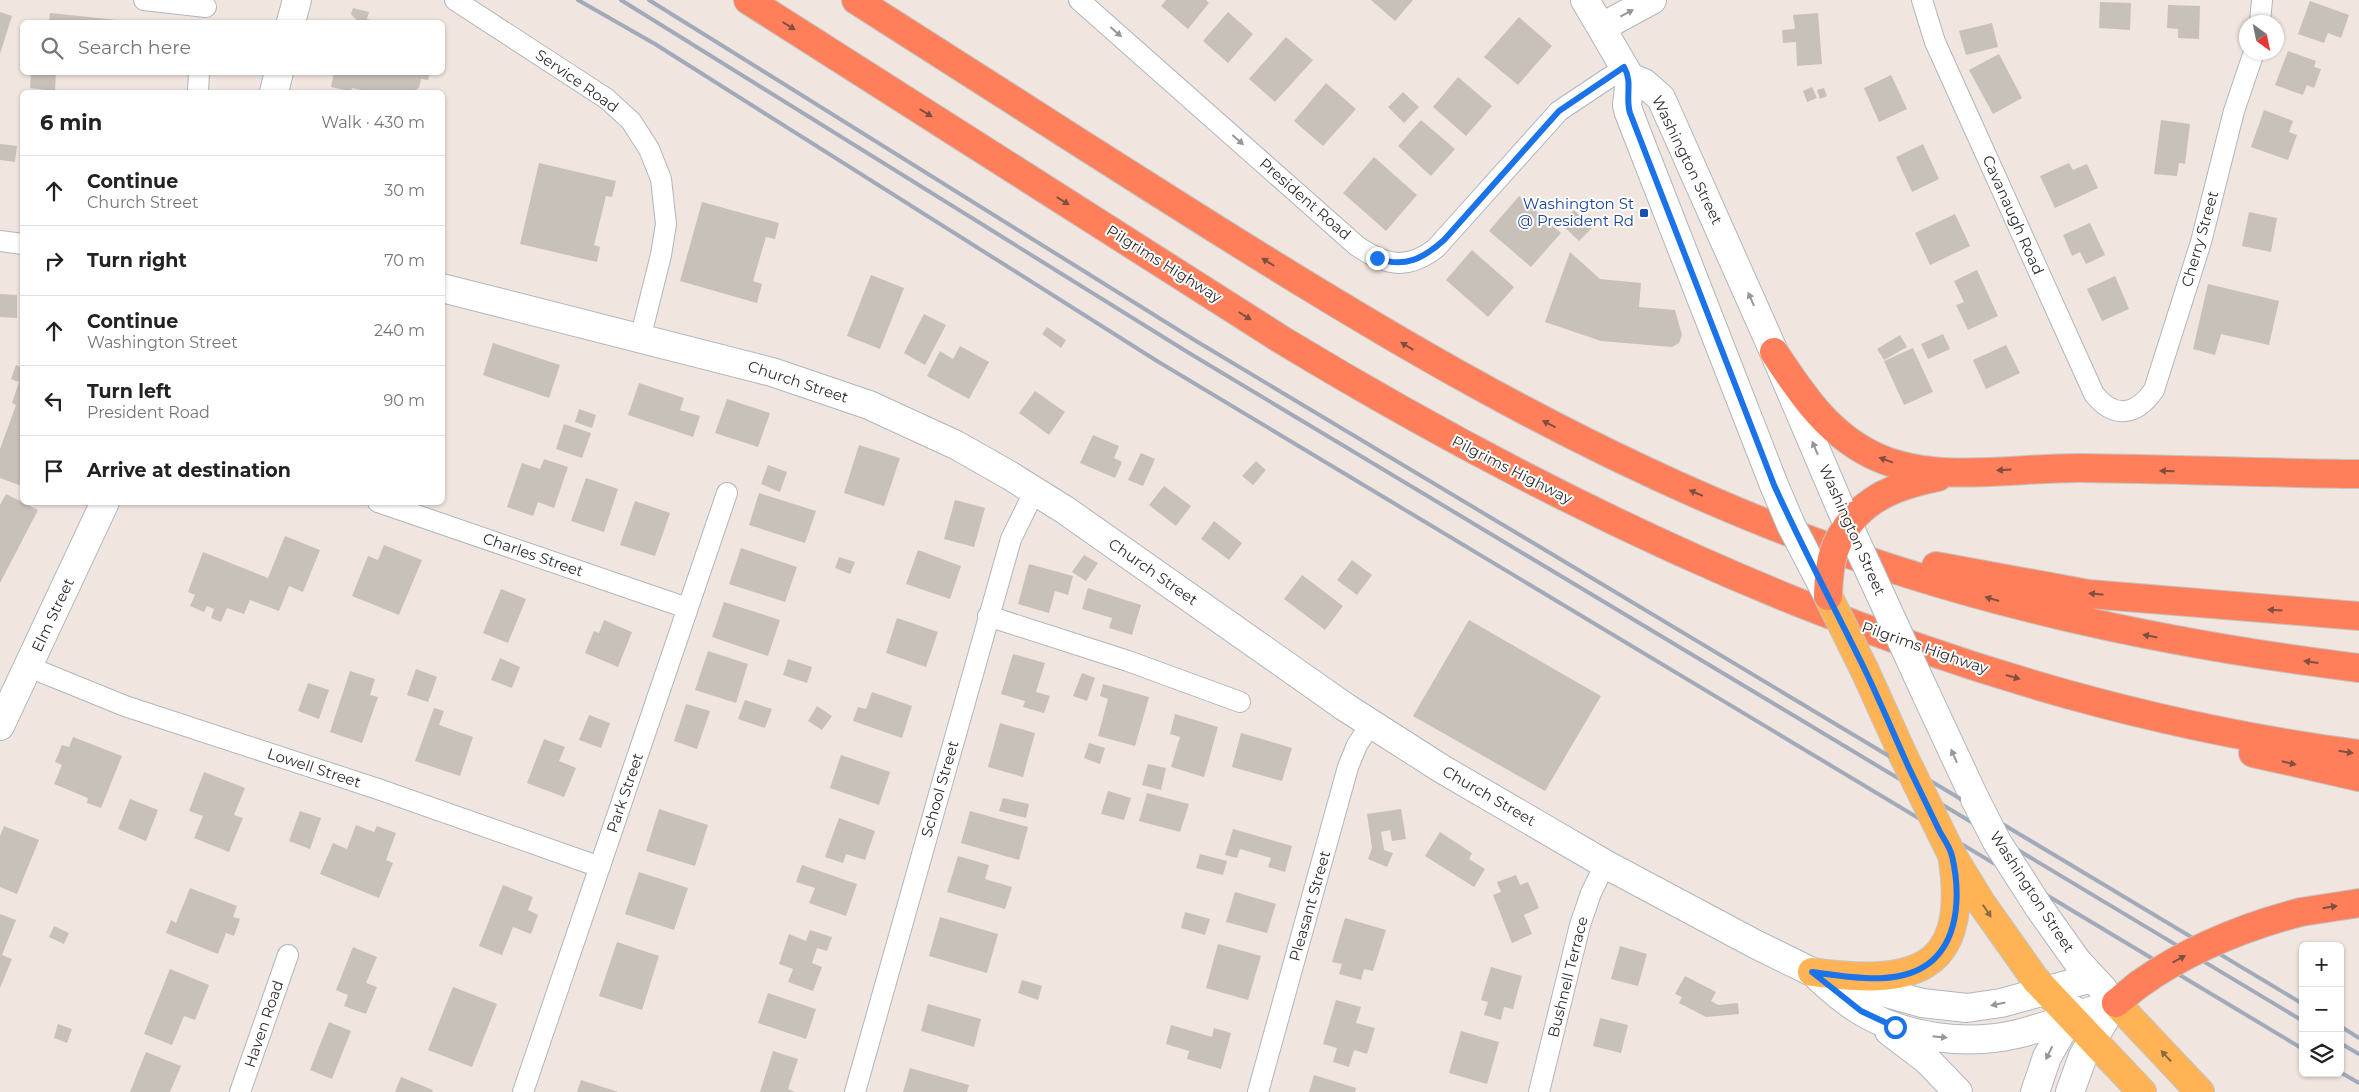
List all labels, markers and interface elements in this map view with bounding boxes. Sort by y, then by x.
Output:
one-way arrow [1620,9,1635,17]
north arrow [2239,15,2284,60]
search box [20,20,445,75]
one-way arrow [783,21,796,31]
one-way arrow [1109,26,1121,38]
icon: search [38,34,66,62]
text: Search here [78,36,191,59]
street label: Service Road [532,45,623,116]
street label: Washington Street [1648,92,1727,227]
one-way arrow [920,109,933,118]
text: 6 min [40,110,102,135]
text: Walk · 430 m [321,113,425,132]
one-way arrow [1231,134,1243,146]
street label: Cavanaugh Road [1979,152,2048,277]
street label: President Road [1256,154,1355,244]
text: Continue [87,170,178,193]
icon: ahead [40,177,68,205]
text: 30 m [384,181,425,200]
street label: Cherry Street [2177,189,2222,289]
text: Church Street [87,193,198,212]
place label: Washington St @ President Rd [1517,194,1634,230]
one-way arrow [1057,196,1070,205]
marker: Washington St @ President Rd [1638,207,1650,219]
street label: Pilgrims Highway [1103,220,1226,307]
icon: right [40,247,68,275]
route end [1366,247,1389,270]
text: Turn right [87,249,187,272]
text: 70 m [384,251,425,270]
one-way arrow [1261,257,1274,267]
one-way arrow [1747,292,1755,306]
text: Continue [87,310,178,333]
one-way arrow [1238,311,1251,321]
icon: ahead [40,317,68,345]
text: 240 m [374,321,425,340]
text: Washington Street [87,333,238,352]
one-way arrow [1400,342,1413,351]
street label: Church Street [746,356,851,407]
text: Turn left [87,380,172,403]
icon: left [40,387,68,415]
text: 90 m [383,391,425,410]
text: President Road [87,403,210,422]
one-way arrow [1542,420,1557,428]
street label: Pilgrims Highway [1449,431,1576,508]
one-way arrow [1811,441,1819,455]
one-way arrow [1879,456,1894,464]
icon: arrive [40,457,68,485]
text: Arrive at destination [87,459,291,482]
street label: Washington Street [1815,461,1890,598]
one-way arrow [1996,466,2012,474]
one-way arrow [2159,467,2175,475]
one-way arrow [1689,489,1703,497]
street label: Charles Street [480,528,586,581]
street label: Church Street [1105,534,1202,609]
street label: Elm Street [27,575,78,655]
one-way arrow [2088,590,2104,598]
one-way arrow [1984,595,1999,603]
one-way arrow [2267,606,2283,614]
street label: Pilgrims Highway [1860,617,1992,678]
one-way arrow [2143,632,2158,640]
one-way arrow [2302,658,2318,666]
one-way arrow [2005,674,2020,682]
street label: School Street [917,738,962,839]
street label: Lowell Street [265,743,363,792]
one-way arrow [1949,749,1957,763]
one-way arrow [2338,749,2354,757]
street label: Park Street [602,750,647,835]
one-way arrow [2281,759,2296,767]
street label: Church Street [1439,761,1539,830]
street label: Washington Street [1986,827,2079,956]
street label: Pleasant Street [1285,848,1334,963]
one-way arrow [2322,903,2338,911]
one-way arrow [1982,904,1992,918]
street label: Bushnell Terrace [1543,914,1592,1040]
map controls [2299,942,2344,1077]
button: + [2299,942,2344,987]
one-way arrow [2171,955,2186,963]
street label: Haven Road [240,978,287,1070]
button: − [2299,987,2344,1032]
one-way arrow [1991,1000,2006,1008]
route start [1884,1016,1907,1039]
button: layers [2299,1032,2344,1077]
one-way arrow [1933,1033,1949,1041]
one-way arrow [2045,1046,2053,1060]
one-way arrow [2161,1050,2172,1063]

